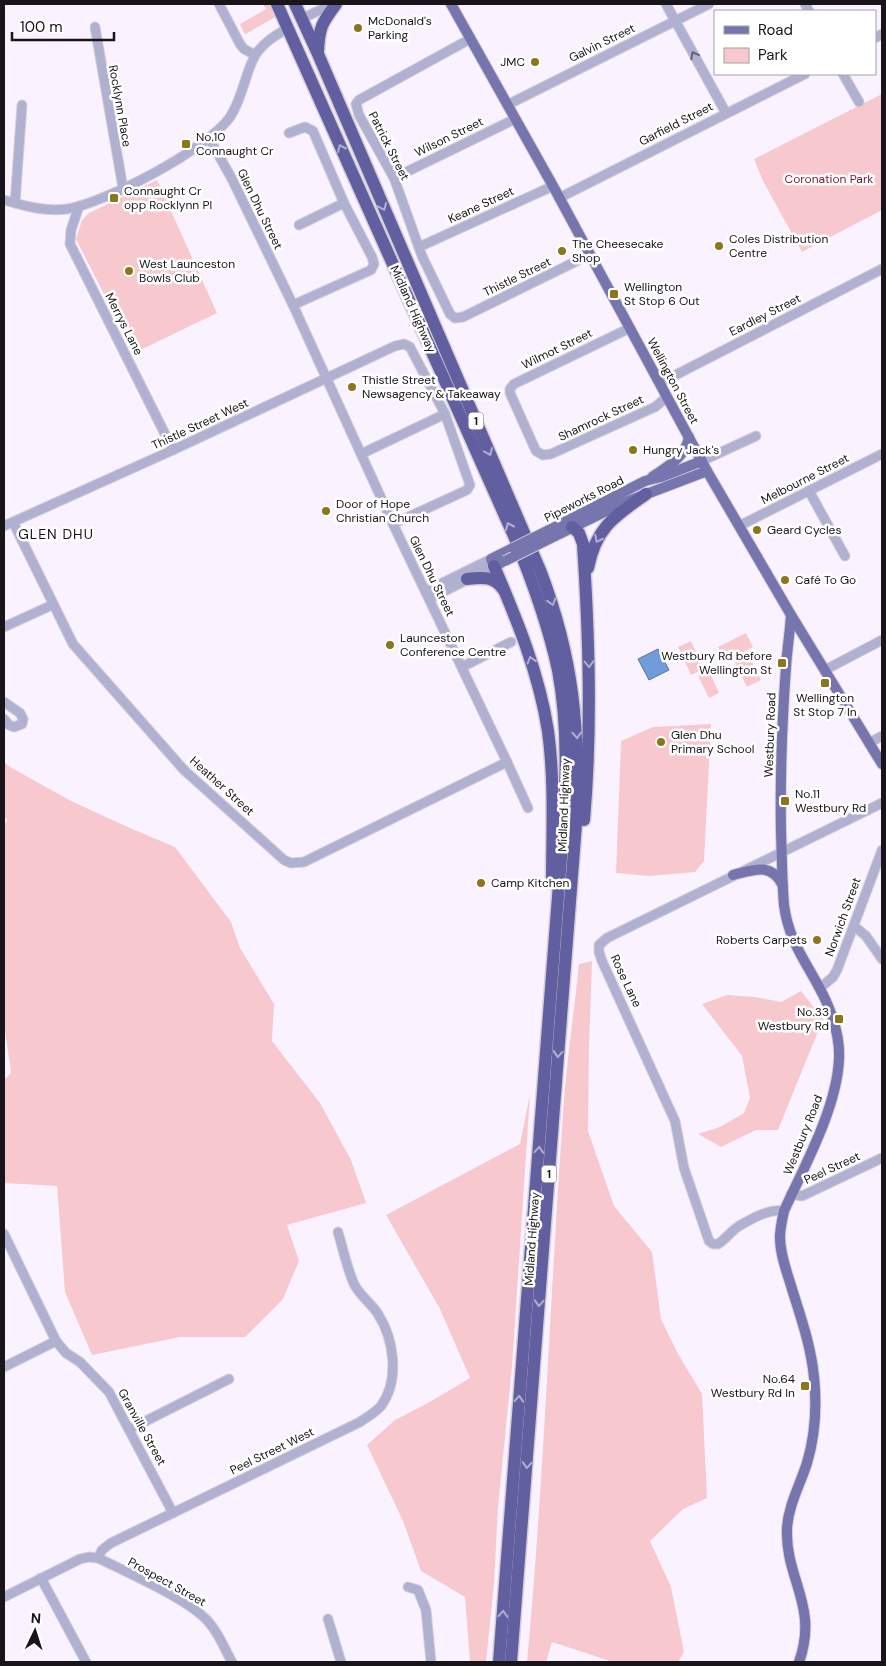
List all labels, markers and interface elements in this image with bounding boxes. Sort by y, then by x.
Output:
scale bar [12,10,115,42]
legend [714,10,876,75]
place label: McDonald's Parking [368,13,432,43]
text: 100 m [20,17,63,37]
street label: Galvin Street [566,20,638,66]
text: Road [758,20,793,40]
marker: McDonald's Parking [352,22,364,34]
text: Park [758,45,788,65]
one-way arrow [691,52,701,61]
place label: JMC [500,54,525,70]
marker: JMC [529,56,541,68]
street label: Rocklynn Place [105,64,135,148]
street label: Garfield Street [636,98,716,150]
street label: Patrick Street [365,109,413,183]
street label: Wilson Street [412,113,486,160]
place label: No.10 Connaught Cr [196,129,274,159]
marker: No.10 Connaught Cr [180,138,192,150]
one-way arrow [336,144,347,153]
street label: Glen Dhu Street [234,166,287,252]
park label: Coronation Park [785,171,873,187]
place label: Connaught Cr opp Rocklynn Pl [124,183,212,213]
street label: Keane Street [446,183,517,227]
marker: Connaught Cr opp Rocklynn Pl [108,192,120,204]
one-way arrow [376,202,387,211]
place label: Coles Distribution Centre [729,231,828,261]
place label: The Cheesecake Shop [572,236,664,266]
marker: Coles Distribution Centre [713,240,725,252]
marker: The Cheesecake Shop [556,245,568,257]
street label: Thistle Street [480,254,554,300]
place label: West Launceston Bowls Club [139,256,235,286]
street label: Midland Highway [387,263,440,355]
marker: West Launceston Bowls Club [123,265,135,277]
place label: Wellington St Stop 6 Out [624,279,700,309]
marker: Wellington St Stop 6 Out [608,288,620,300]
street label: Merrys Lane [101,290,147,358]
street label: Eardley Street [727,290,804,340]
street label: Wilmot Street [519,325,595,373]
street label: Wellington Street [644,335,703,427]
place label: Thistle Street Newsagency & Takeaway [362,372,501,402]
marker: Thistle Street Newsagency & Takeaway [346,381,358,393]
street label: Shamrock Street [556,391,647,445]
street label: Thistle Street West [149,394,251,453]
road number: 1 [468,412,484,430]
place label: Hungry Jack's [643,442,719,458]
marker: Hungry Jack's [627,444,639,456]
one-way arrow [483,447,494,456]
street label: Melbourne Street [758,450,852,508]
street label: Pipeworks Road [541,472,627,526]
place label: Door of Hope Christian Church [336,496,429,526]
marker: Door of Hope Christian Church [320,505,332,517]
one-way arrow [505,522,516,531]
place label: Geard Cycles [767,522,841,538]
marker: Geard Cycles [751,524,763,536]
district label: GLEN DHU [18,525,94,543]
street label: Glen Dhu Street [406,533,459,619]
one-way arrow [594,533,604,542]
place label: Café To Go [795,572,856,588]
marker: Café To Go [779,574,791,586]
one-way arrow [546,598,556,606]
place label: Launceston Conference Centre [400,630,506,660]
marker: Launceston Conference Centre [384,639,396,651]
place label: Westbury Rd before Wellington St [661,648,772,678]
one-way arrow [527,657,537,665]
marker: Westbury Rd before Wellington St [776,657,788,669]
one-way arrow [583,660,594,668]
marker: Wellington St Stop 7 In [819,677,831,689]
place label: Wellington St Stop 7 In [793,690,857,720]
street label: Westbury Road [761,692,779,778]
place label: Glen Dhu Primary School [671,727,754,757]
one-way arrow [571,731,582,739]
marker: Glen Dhu Primary School [655,736,667,748]
street label: Heather Street [186,753,258,819]
street label: Midland Highway [554,757,574,852]
place label: No.11 Westbury Rd [795,786,866,816]
marker: No.11 Westbury Rd [779,795,791,807]
place label: Camp Kitchen [491,875,570,891]
street label: Norwich Street [821,875,865,959]
marker: Camp Kitchen [475,877,487,889]
place label: Roberts Carpets [716,932,807,948]
marker: Roberts Carpets [811,934,823,946]
street label: Rose Lane [607,952,645,1010]
place label: No.33 Westbury Rd [758,1004,829,1034]
marker: No.33 Westbury Rd [833,1013,845,1025]
one-way arrow [553,1050,564,1058]
street label: Westbury Road [780,1093,826,1177]
one-way arrow [533,1146,544,1154]
street label: Peel Street [801,1148,863,1188]
road number: 1 [542,1166,556,1182]
street label: Midland Highway [521,1191,543,1286]
one-way arrow [534,1299,545,1307]
place label: No.64 Westbury Rd In [711,1371,795,1401]
marker: No.64 Westbury Rd In [799,1380,811,1392]
street label: Granville Street [114,1386,170,1468]
one-way arrow [514,1395,525,1403]
street label: Peel Street West [227,1424,317,1478]
one-way arrow [521,1461,532,1469]
street label: Prospect Street [125,1554,209,1610]
north arrow [10,1606,60,1656]
text: N [30,1609,42,1627]
one-way arrow [497,1609,508,1617]

